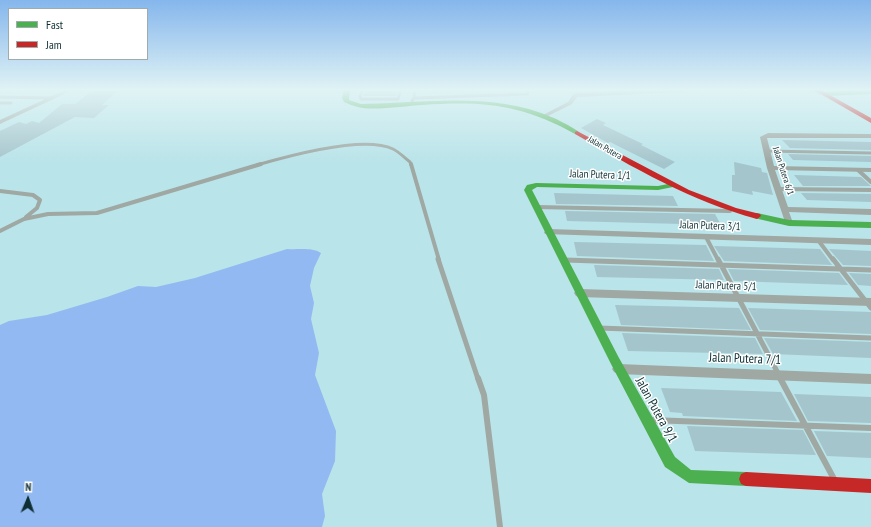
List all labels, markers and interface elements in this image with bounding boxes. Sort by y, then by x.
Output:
legend [8,8,148,60]
text: Fast [46,17,63,32]
text: Jam [46,37,62,52]
street label: Jalan Putera [586,134,624,162]
street label: Jalan Putera 6/1 [770,146,796,196]
street label: Jalan Putera 1/1 [569,167,631,183]
street label: Jalan Putera 3/1 [679,218,741,234]
street label: Jalan Putera 5/1 [695,278,757,294]
street label: Jalan Putera 7/1 [709,350,781,368]
street label: Jalan Putera 9/1 [632,375,680,445]
north arrow [8,479,48,519]
text: N [25,480,32,494]

